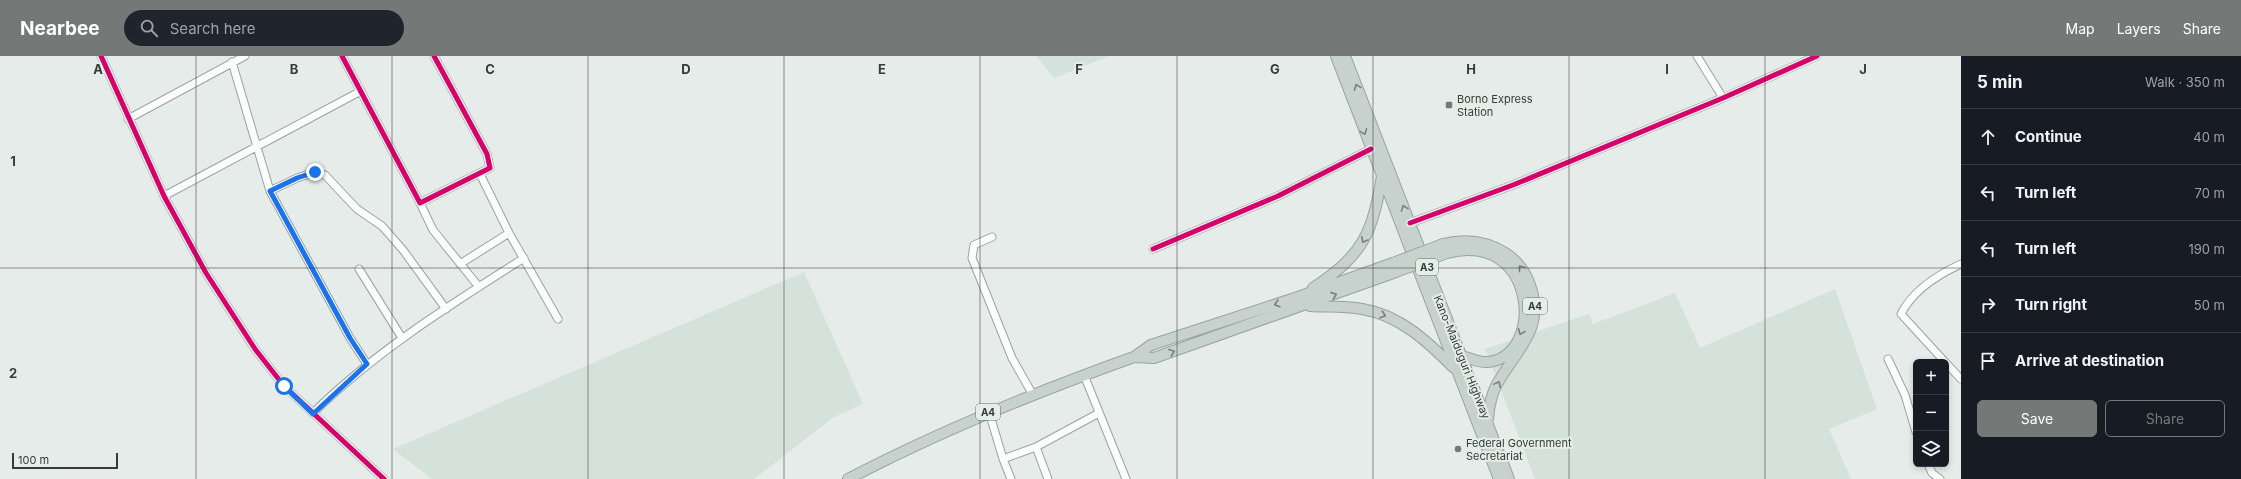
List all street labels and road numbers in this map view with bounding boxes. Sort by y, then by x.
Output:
road number: A3 [1416,259,1438,275]
street label: Kano-Maiduguri Highway [1431,293,1493,421]
road number: A4 [1523,298,1547,314]
road number: A4 [976,404,1000,420]

